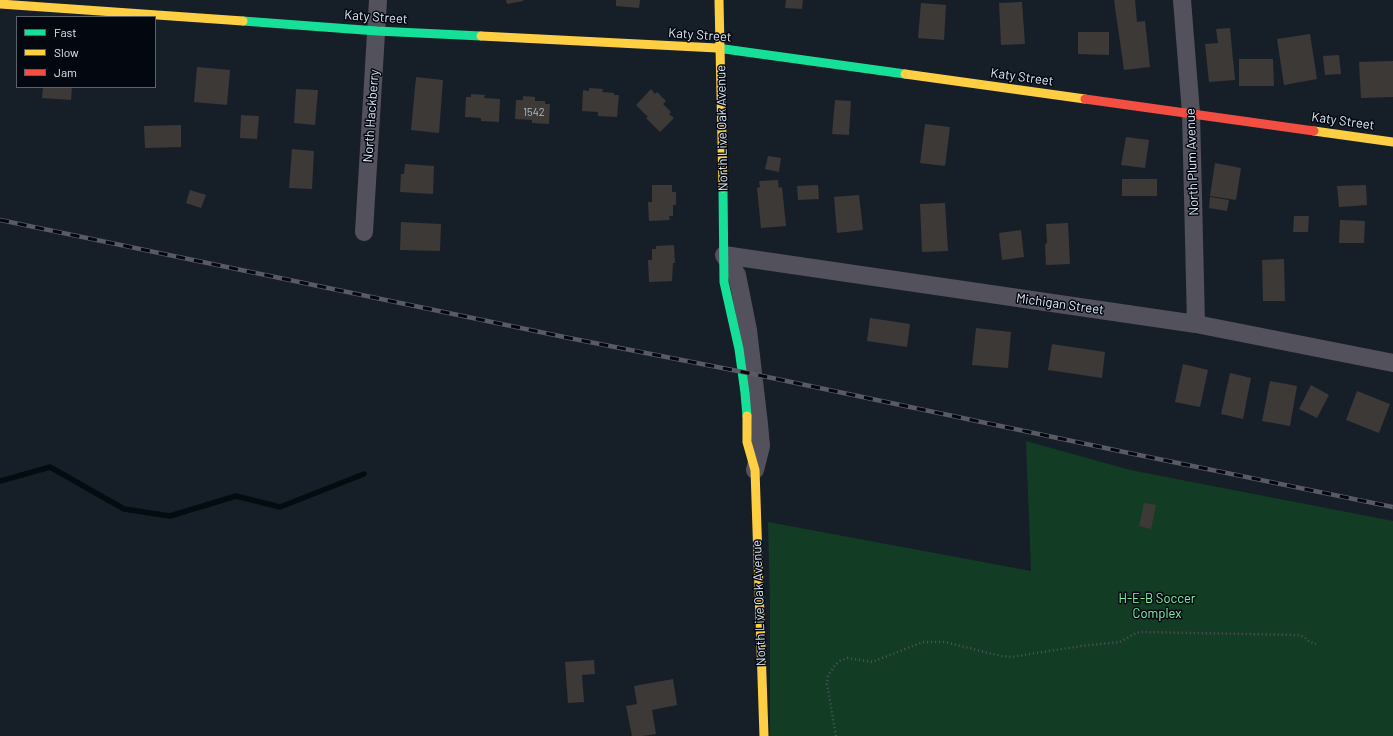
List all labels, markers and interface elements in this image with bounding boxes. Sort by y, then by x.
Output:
street label: Katy Street [344,7,408,27]
legend [16,16,156,88]
text: Fast [54,25,77,39]
street label: Katy Street [668,25,732,45]
text: Slow [54,45,79,59]
text: Jam [54,65,77,79]
street label: North Live Oak Avenue [713,65,731,191]
street label: Katy Street [990,65,1054,89]
street label: North Hackberry [360,69,382,163]
house number: 1542 [523,105,545,119]
street label: North Plum Avenue [1182,108,1202,216]
street label: Katy Street [1311,109,1375,133]
street label: Michigan Street [1015,290,1105,318]
street label: North Live Oak Avenue [749,540,769,666]
park label: H-E-B Soccer Complex [1118,591,1196,622]

